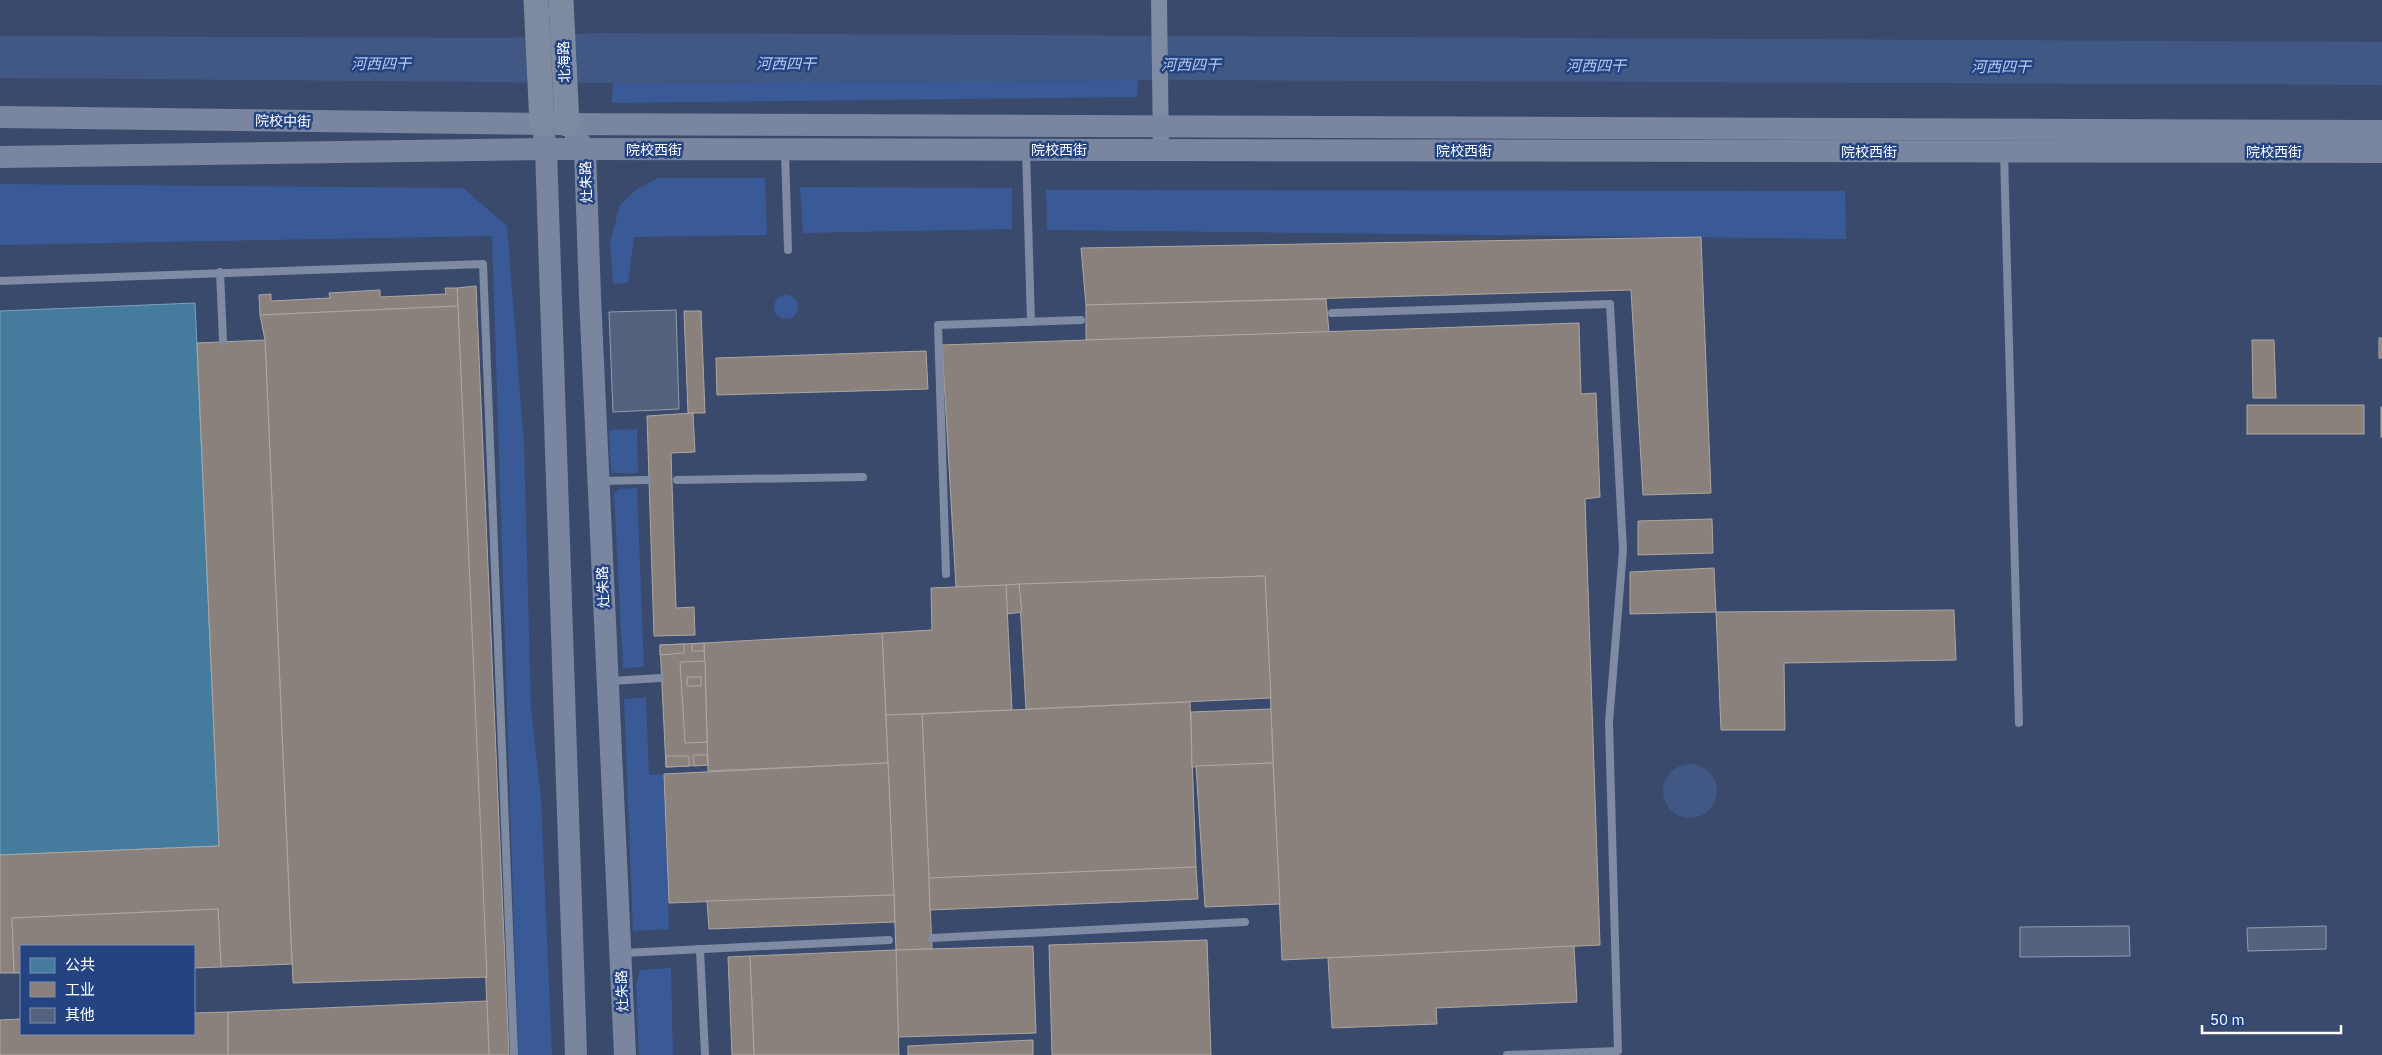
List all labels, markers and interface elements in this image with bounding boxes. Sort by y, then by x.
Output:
street label: 北海路 [554,41,574,83]
water label: 河西四干 [351,54,413,73]
water label: 河西四干 [756,54,818,73]
water label: 河西四干 [1161,55,1223,74]
water label: 河西四干 [1566,56,1628,75]
water label: 河西四干 [1971,57,2033,76]
street label: 院校中街 [255,112,311,130]
street label: 院校西街 [626,141,682,159]
street label: 院校西街 [1031,141,1087,159]
street label: 院校西街 [1436,142,1492,160]
street label: 院校西街 [1841,143,1897,161]
street label: 院校西街 [2246,143,2302,161]
street label: 灶朱路 [576,161,596,203]
street label: 灶朱路 [593,566,613,608]
legend [20,945,195,1035]
text: 公共 [65,955,95,974]
street label: 灶朱路 [612,970,632,1012]
text: 工业 [65,980,95,999]
scale bar [2202,1002,2341,1034]
text: 其他 [65,1005,95,1024]
text: 50 m [2210,1010,2245,1029]

